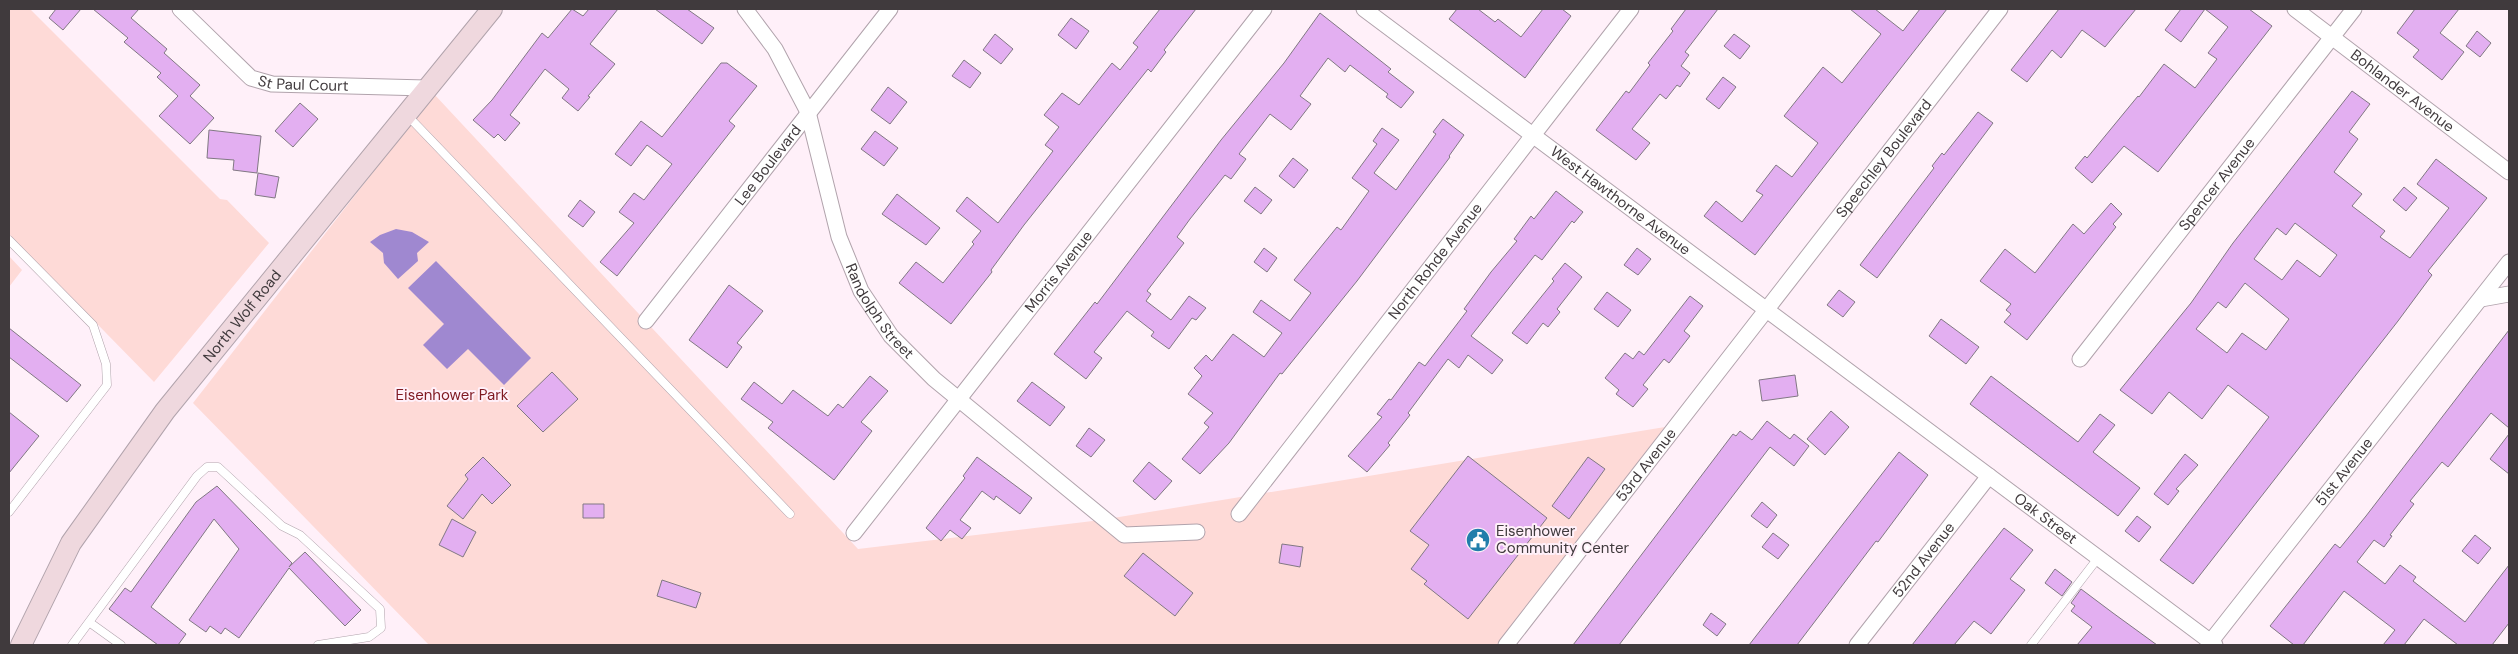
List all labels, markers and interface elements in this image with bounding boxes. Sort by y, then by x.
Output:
street label: Bohlander Avenue [2347,45,2458,137]
street label: St Paul Court [256,70,349,96]
street label: Speechley Boulevard [1832,95,1936,222]
street label: Lee Boulevard [730,121,806,209]
street label: Spencer Avenue [2174,134,2260,235]
street label: West Hawthorne Avenue [1546,142,1695,260]
street label: North Rohde Avenue [1384,199,1487,324]
street label: Morris Avenue [1020,226,1097,317]
street label: Randolph Street [841,260,918,363]
street label: North Wolf Road [199,266,286,366]
park label: Eisenhower Park [396,385,509,405]
street label: 53rd Avenue [1611,424,1681,506]
street label: 51st Avenue [2311,434,2377,510]
street label: Oak Street [2010,488,2081,549]
street label: 52nd Avenue [1888,518,1959,602]
place label: Eisenhower Community Center [1496,521,1629,558]
public building icon: Eisenhower Community Center [1465,527,1491,553]

